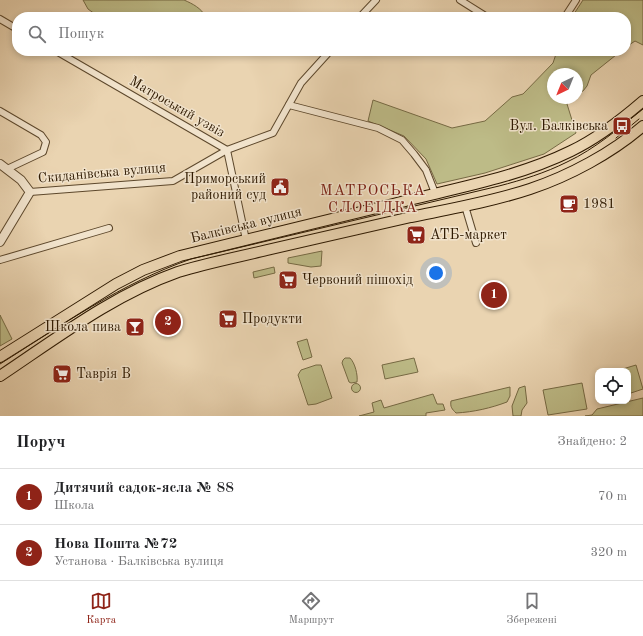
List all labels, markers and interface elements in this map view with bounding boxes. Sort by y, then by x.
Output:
search box [12,12,631,56]
icon: search [26,23,48,45]
text: Пошук [58,27,104,42]
north arrow [547,68,583,104]
street label: Матроський узвіз [127,74,227,140]
bus stop icon: Вул. Балківська [611,115,633,137]
place label: Вул. Балківська [510,119,608,133]
street label: Скиданівська вулиця [37,160,167,186]
place label: Приморський районий суд [184,172,266,202]
public building icon: Приморський районий суд [269,176,291,198]
district label: МАТРОСЬКА СЛОБІДКА [320,184,426,216]
cafe icon: 1981 [558,193,580,215]
place label: 1981 [583,197,615,211]
street label: Балківська вулиця [189,204,303,246]
supermarket icon: АТБ-маркет [405,224,427,246]
place label: АТБ-маркет [430,228,507,242]
your location [426,263,446,283]
supermarket icon: Червоний пішохід [277,269,299,291]
place label: Червоний пішохід [302,273,413,287]
pin: 1 [481,280,507,310]
pin: 2 [155,307,181,337]
supermarket icon: Продукти [217,308,239,330]
place label: Продукти [242,312,302,326]
bar icon: Школа пива [124,316,146,338]
place label: Школа пива [45,320,121,334]
supermarket icon: Таврія В [51,363,73,385]
place label: Таврія В [76,367,131,381]
map controls [595,368,631,404]
button: locate [595,368,631,404]
text: Поруч [16,434,65,451]
text: Знайдено: 2 [558,435,627,448]
text: Дитячий садок-ясла № 88 [54,481,234,496]
text: 1 [25,490,33,503]
text: 70 m [598,490,627,503]
text: Школа [54,499,94,512]
text: Нова Пошта №72 [54,537,177,552]
text: 2 [25,546,33,559]
text: 320 m [590,546,627,559]
text: Установа · Балківська вулиця [54,555,224,568]
tab: Карта [86,590,116,628]
tab: Маршрут [289,590,334,628]
tab: Збережені [507,590,557,628]

